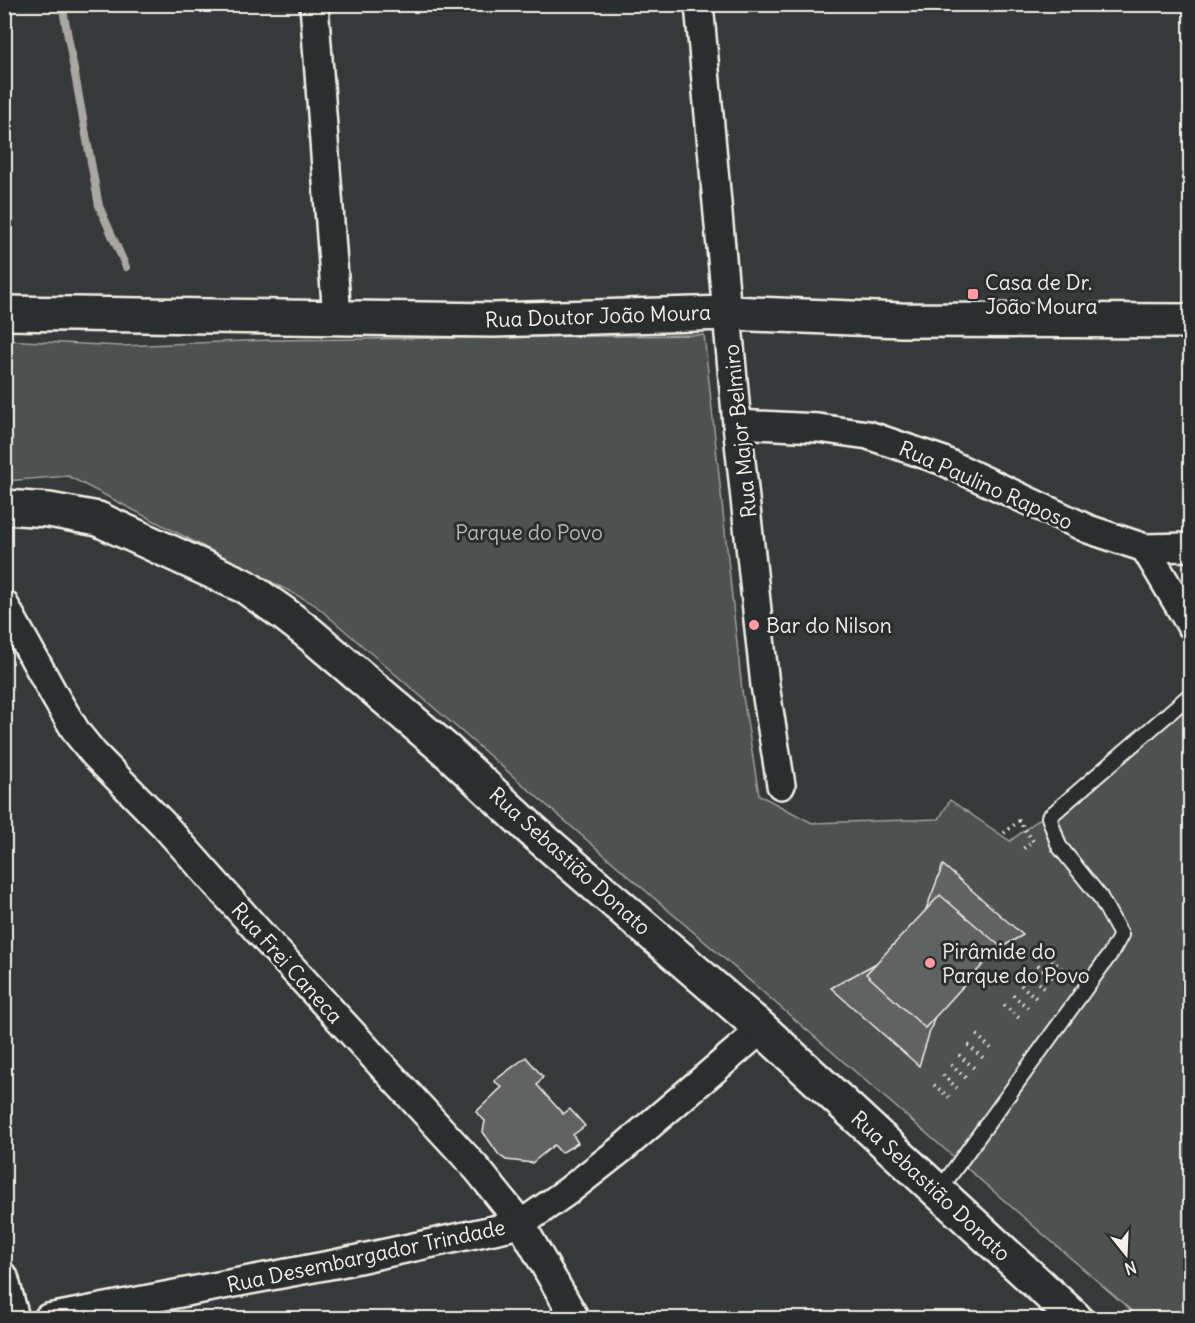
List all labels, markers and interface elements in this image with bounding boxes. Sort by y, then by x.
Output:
place label: Casa de Dr. João Moura [985,269,1097,320]
marker: Casa de Dr. João Moura [966,287,980,301]
street label: Rua Doutor João Moura [485,299,711,333]
street label: Rua Major Belmiro [717,343,763,519]
street label: Rua Paulino Raposo [895,435,1077,535]
park label: Parque do Povo [455,519,603,546]
place label: Bar do Nilson [766,612,892,639]
marker: Bar do Nilson [747,618,761,632]
street label: Rua Sebastião Donato [483,781,657,941]
street label: Rua Frei Caneca [225,897,349,1029]
place label: Pirâmide do Parque do Povo [942,938,1090,989]
marker: Pirâmide do Parque do Povo [923,956,937,970]
street label: Rua Sebastião Donato [845,1105,1017,1267]
street label: Rua Desembargador Trindade [224,1213,508,1299]
north arrow [1096,1224,1156,1284]
text: N [1122,1257,1139,1279]

